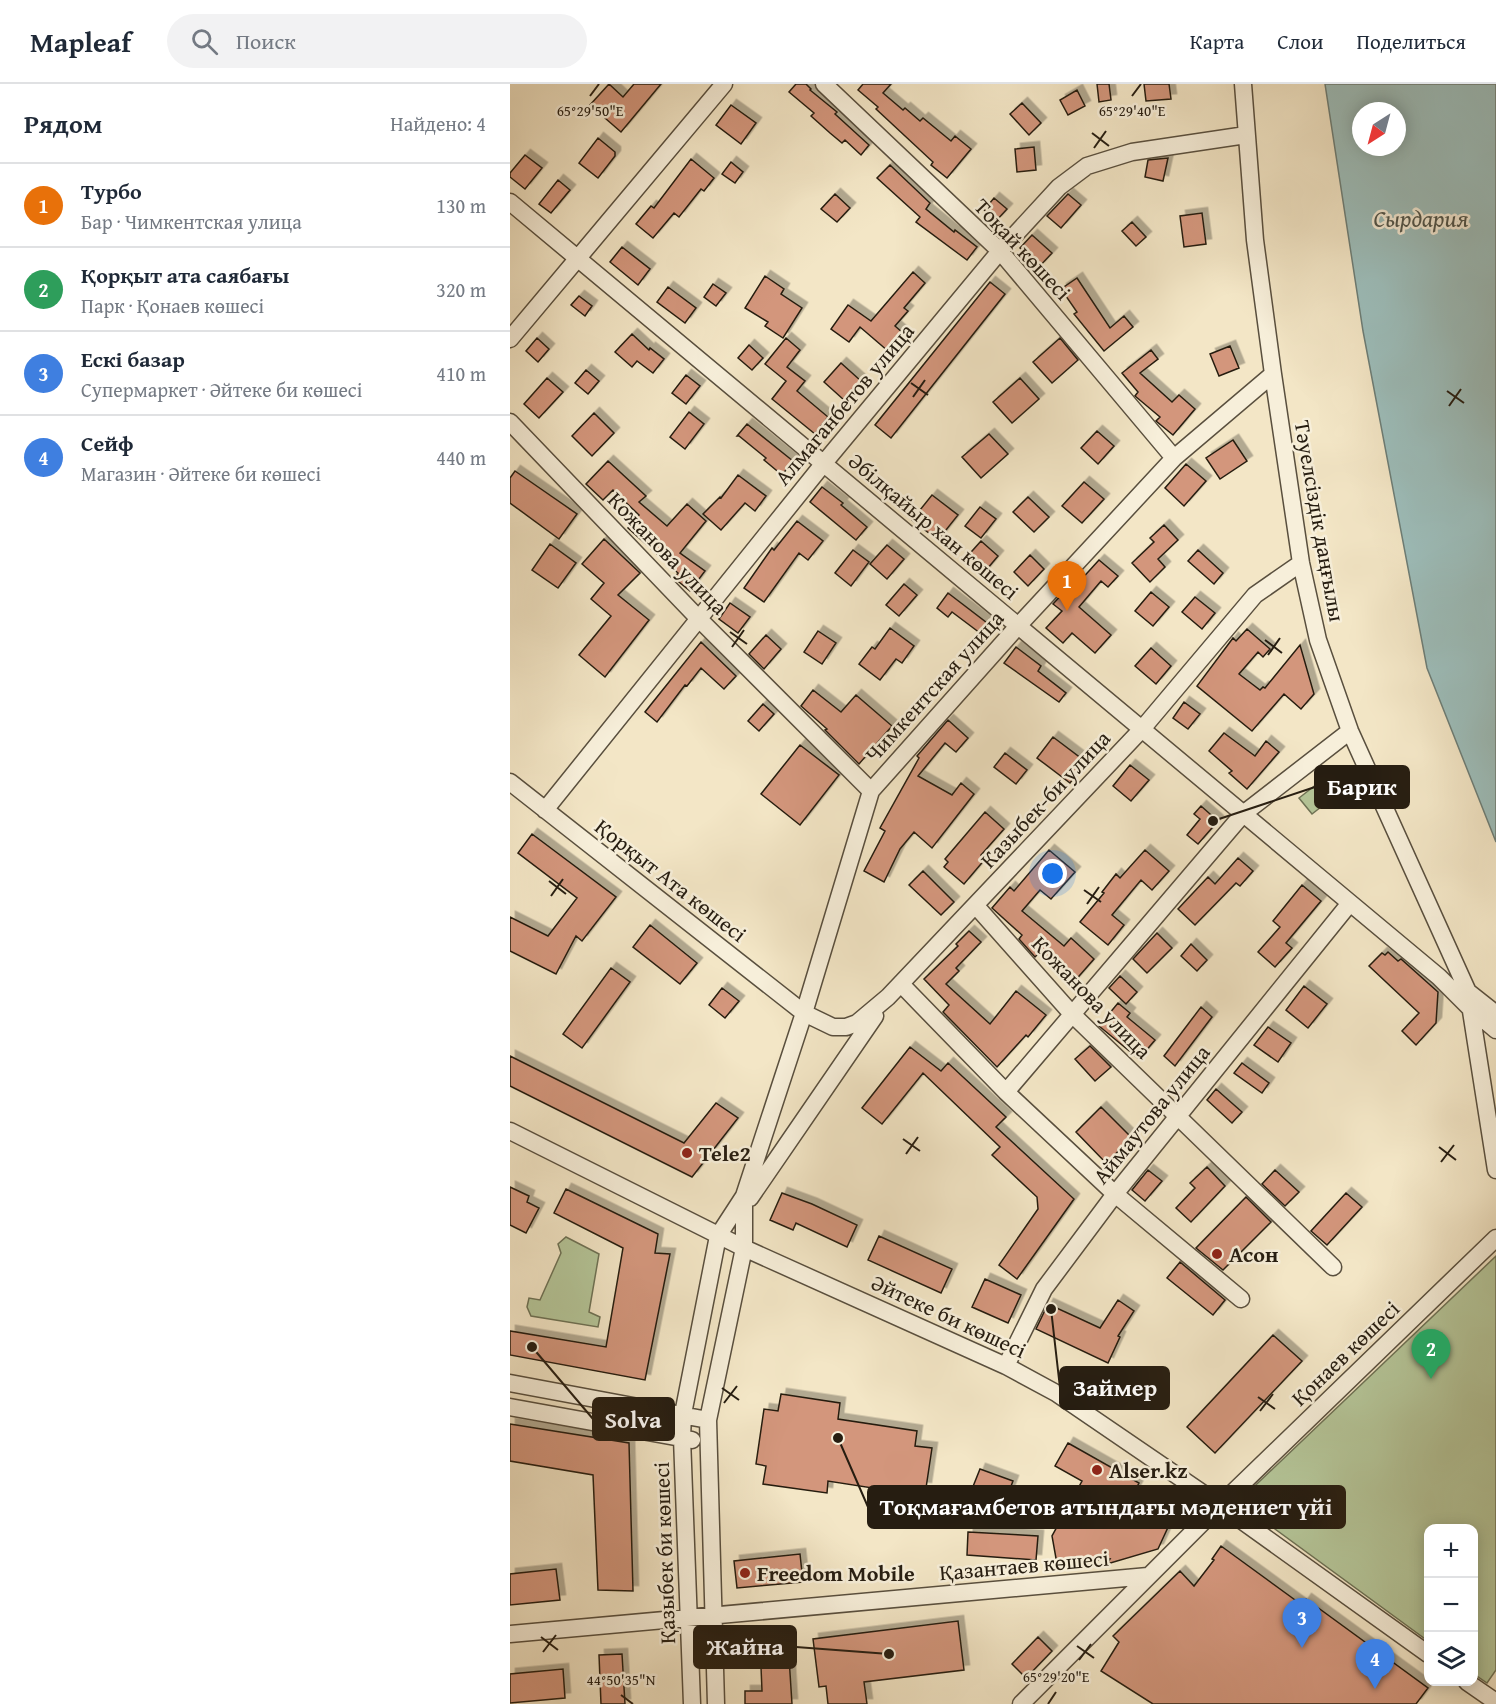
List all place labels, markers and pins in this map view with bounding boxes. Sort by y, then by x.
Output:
pin: 1 [1048,562,1086,611]
callout: Барик [1315,766,1409,808]
place label: Tele2 [699,1137,751,1169]
marker: Tele2 [680,1146,694,1160]
place label: Асон [1229,1238,1278,1270]
marker: Асон [1210,1247,1224,1261]
pin: 2 [1412,1330,1450,1379]
callout: Займер [1060,1367,1169,1409]
callout: Solva [593,1398,674,1440]
place label: Alser.kz [1109,1454,1188,1486]
marker: Alser.kz [1090,1463,1104,1477]
callout: Тоқмағамбетов атындағы мәдениет үйі [868,1486,1345,1528]
place label: Freedom Mobile [757,1557,915,1589]
marker: Freedom Mobile [738,1566,752,1580]
pin: 3 [1282,1598,1322,1648]
callout: Жайна [694,1626,796,1668]
pin: 4 [1356,1640,1394,1689]

